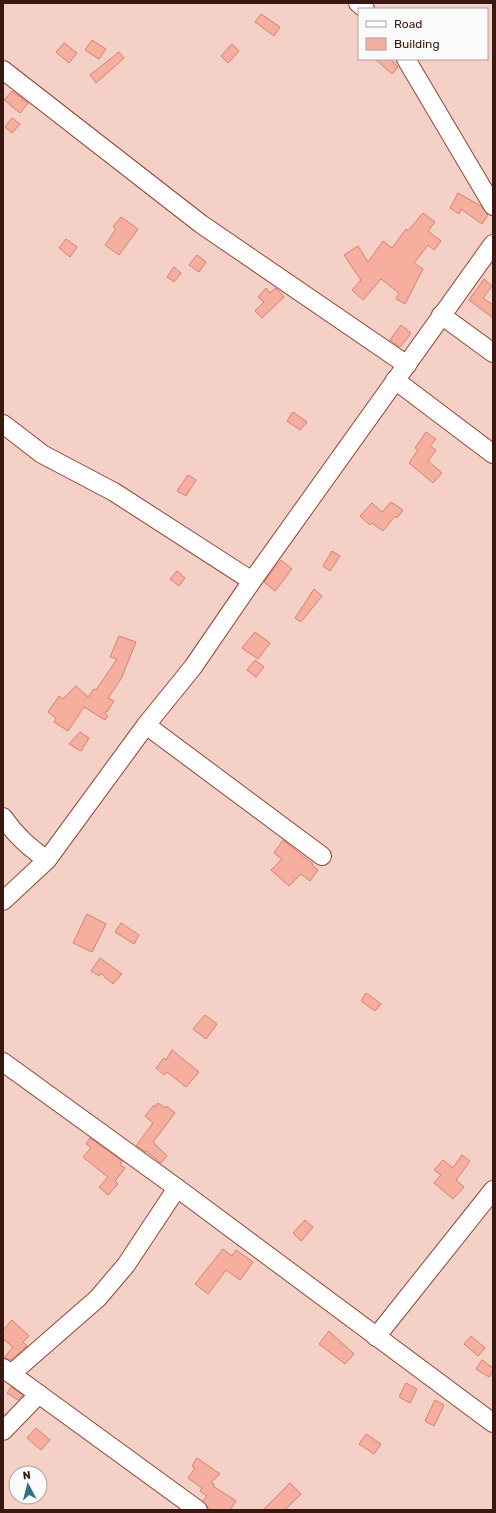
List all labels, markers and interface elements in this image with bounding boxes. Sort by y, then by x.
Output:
legend [358,8,488,60]
text: Road [394,17,422,31]
text: Building [394,37,440,51]
north arrow [8,1465,48,1505]
text: N [22,1469,32,1483]

